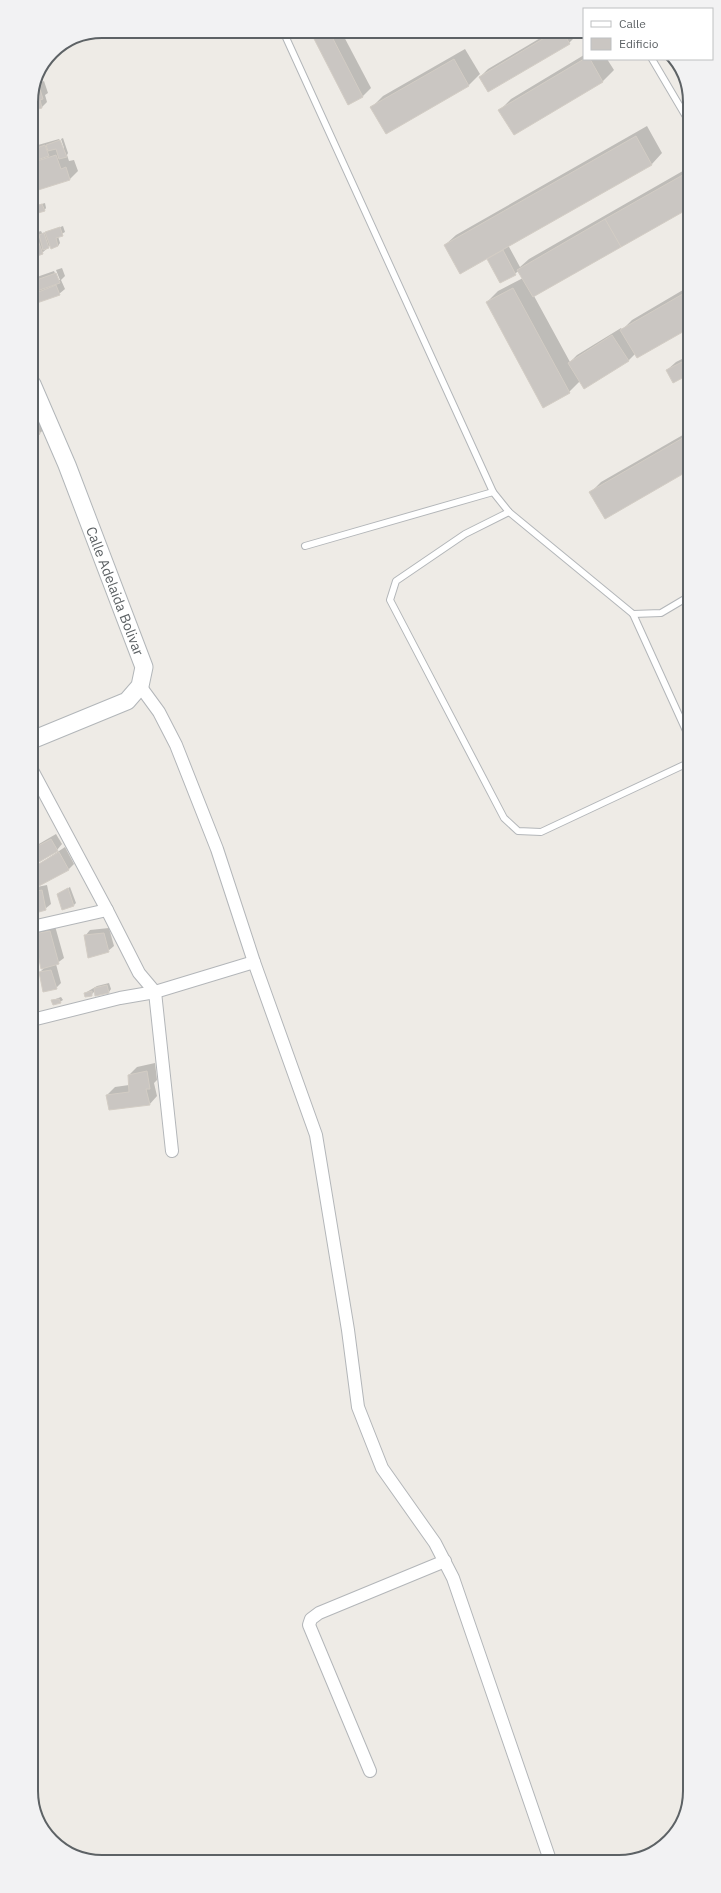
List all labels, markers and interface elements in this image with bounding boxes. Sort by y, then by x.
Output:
legend [583,8,713,60]
text: Calle [619,16,646,31]
text: Edificio [619,36,659,51]
street label: Calle Adelaida Bolivar [82,524,148,658]

